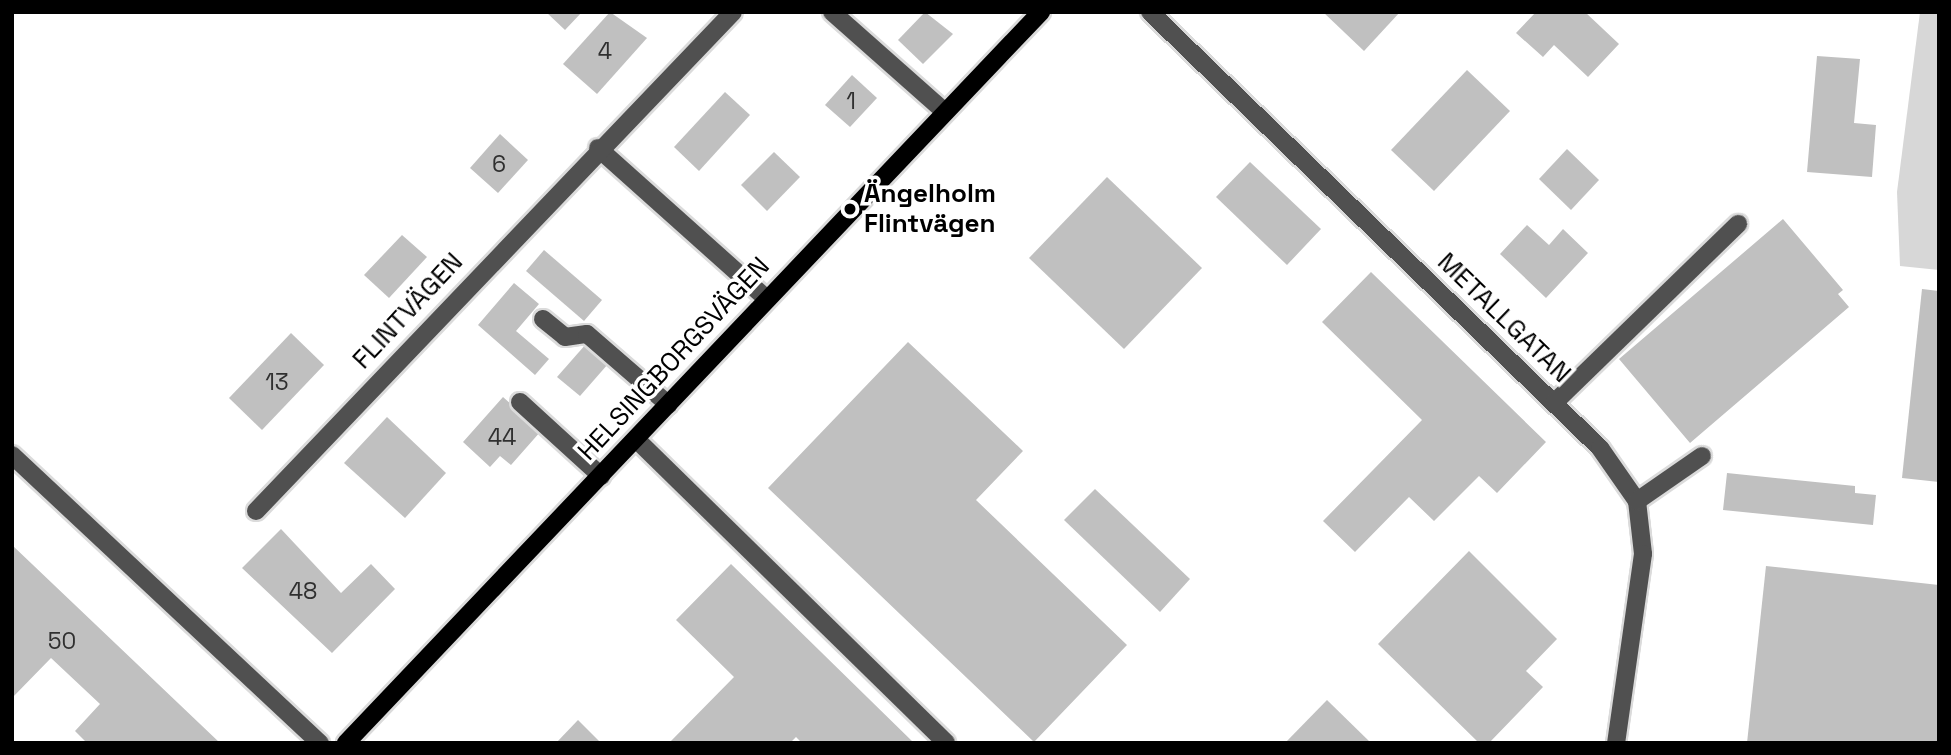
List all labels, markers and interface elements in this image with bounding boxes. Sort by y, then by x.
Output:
house number: 4 [598,37,612,65]
house number: 1 [846,87,856,115]
house number: 6 [492,150,506,178]
place label: Ängelholm Flintvägen [864,178,996,240]
marker: Ängelholm Flintvägen [842,201,858,217]
street label: FLINTVÄGEN [346,247,470,375]
street label: METALLGATAN [1431,247,1577,389]
street label: HELSINGBORGSVÄGEN [572,251,776,467]
house number: 13 [265,368,289,396]
house number: 44 [488,423,516,451]
house number: 48 [289,577,317,605]
house number: 50 [48,627,76,655]

